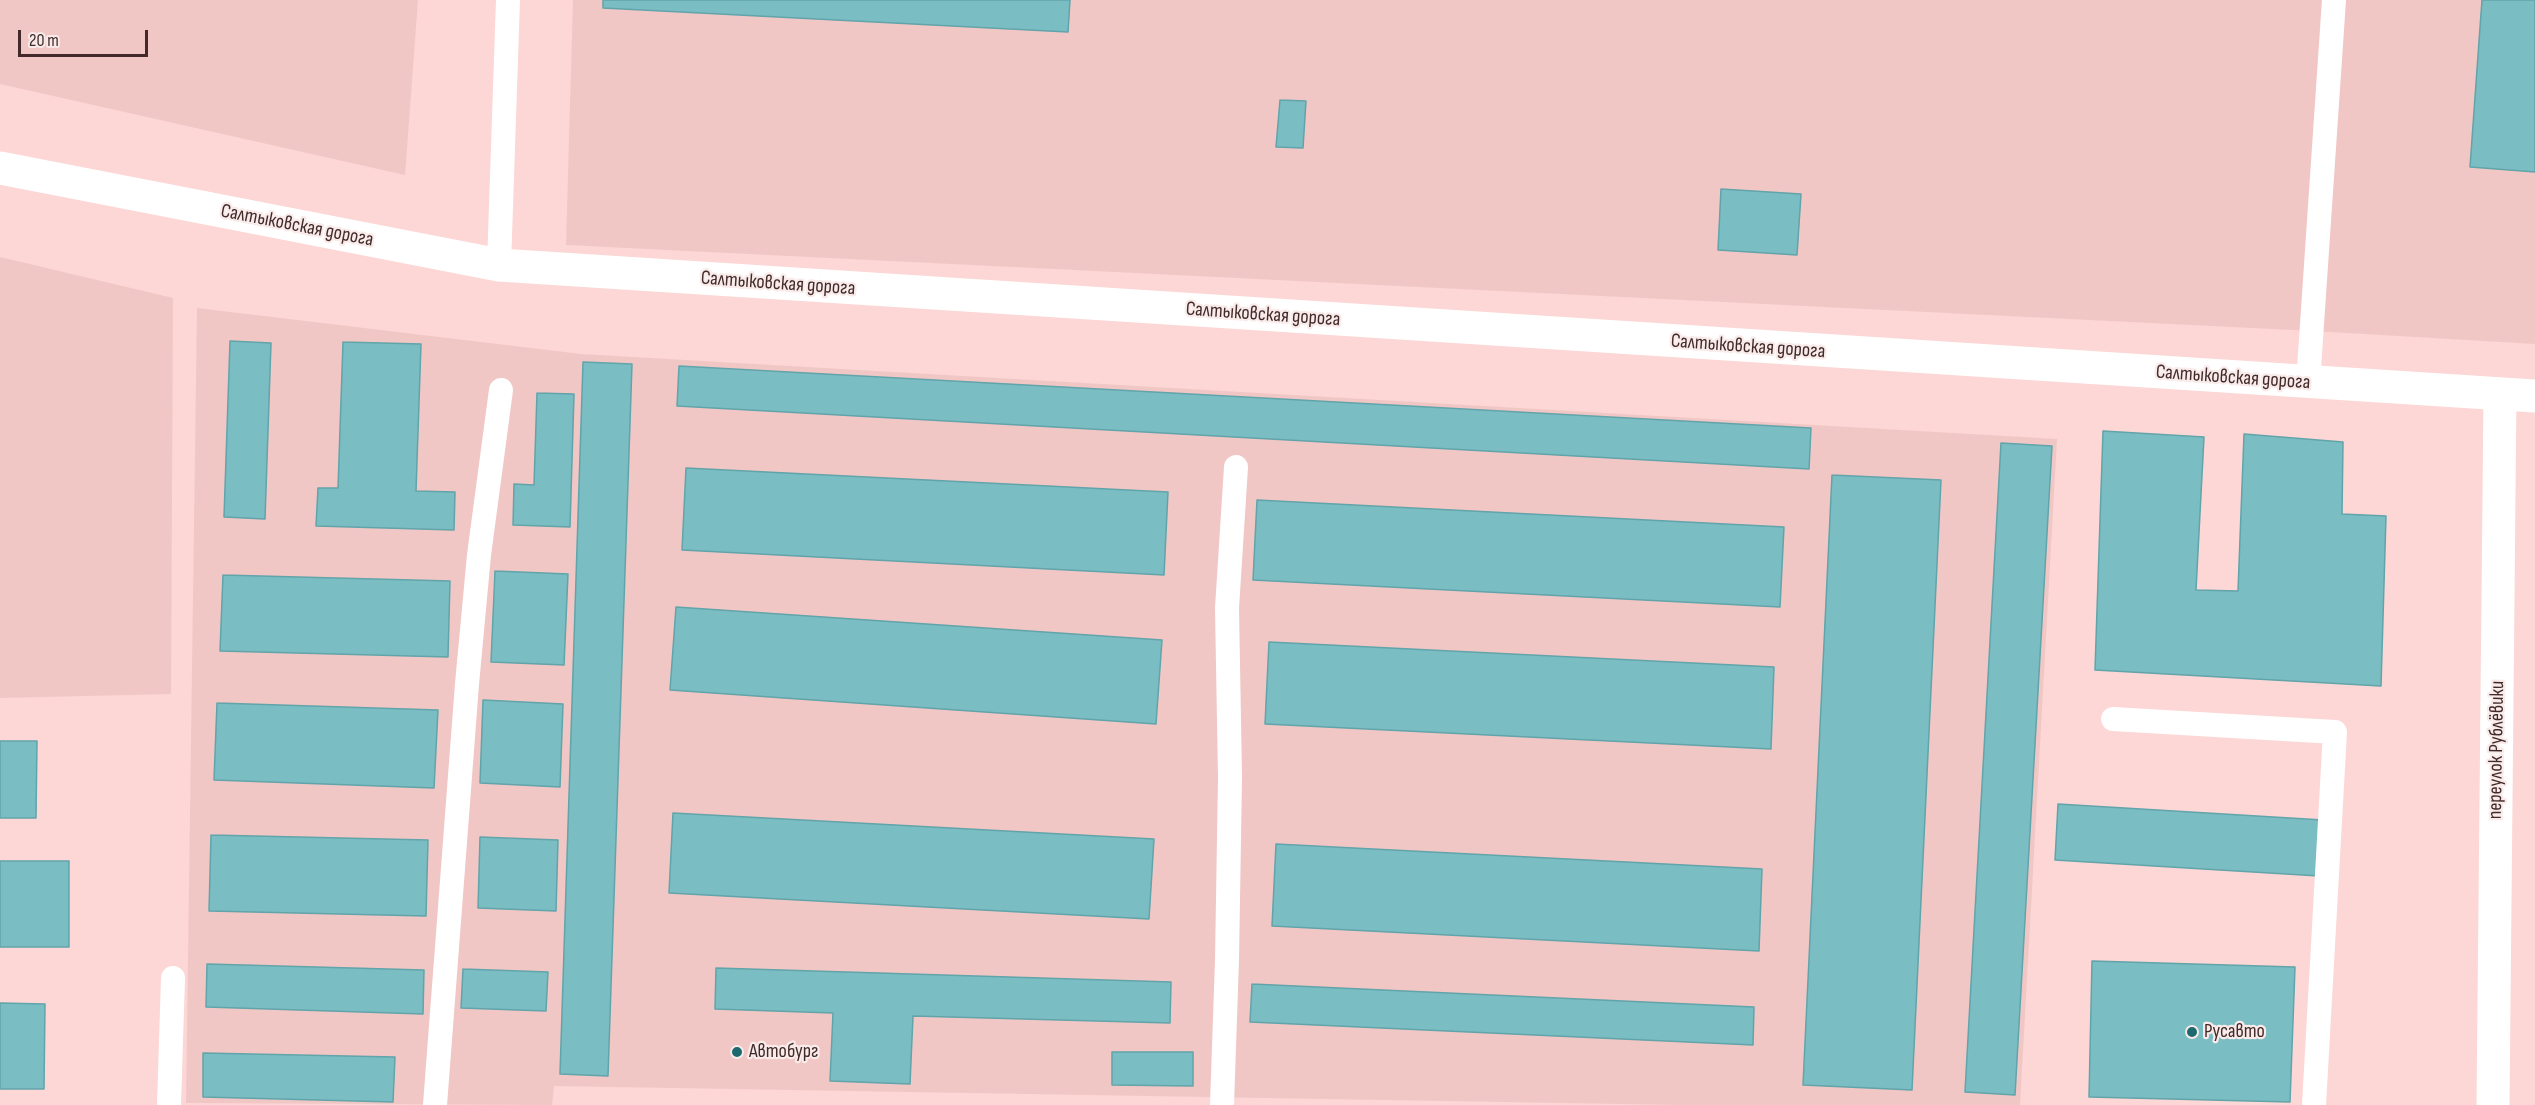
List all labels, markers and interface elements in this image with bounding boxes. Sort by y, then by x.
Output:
scale bar [21,18,152,56]
text: 20 m [29,30,59,51]
street label: Салтыковская дорога [219,199,375,253]
street label: Салтыковская дорога [700,267,856,301]
street label: Салтыковская дорога [1185,298,1341,332]
street label: Салтыковская дорога [1670,330,1826,364]
street label: Салтыковская дорога [2155,361,2311,395]
street label: переулок Рублёвики [2484,681,2510,819]
place label: Русавто [2204,1020,2265,1044]
marker: Русавто [2185,1025,2199,1039]
place label: Автобург [749,1040,818,1064]
marker: Автобург [730,1045,744,1059]

